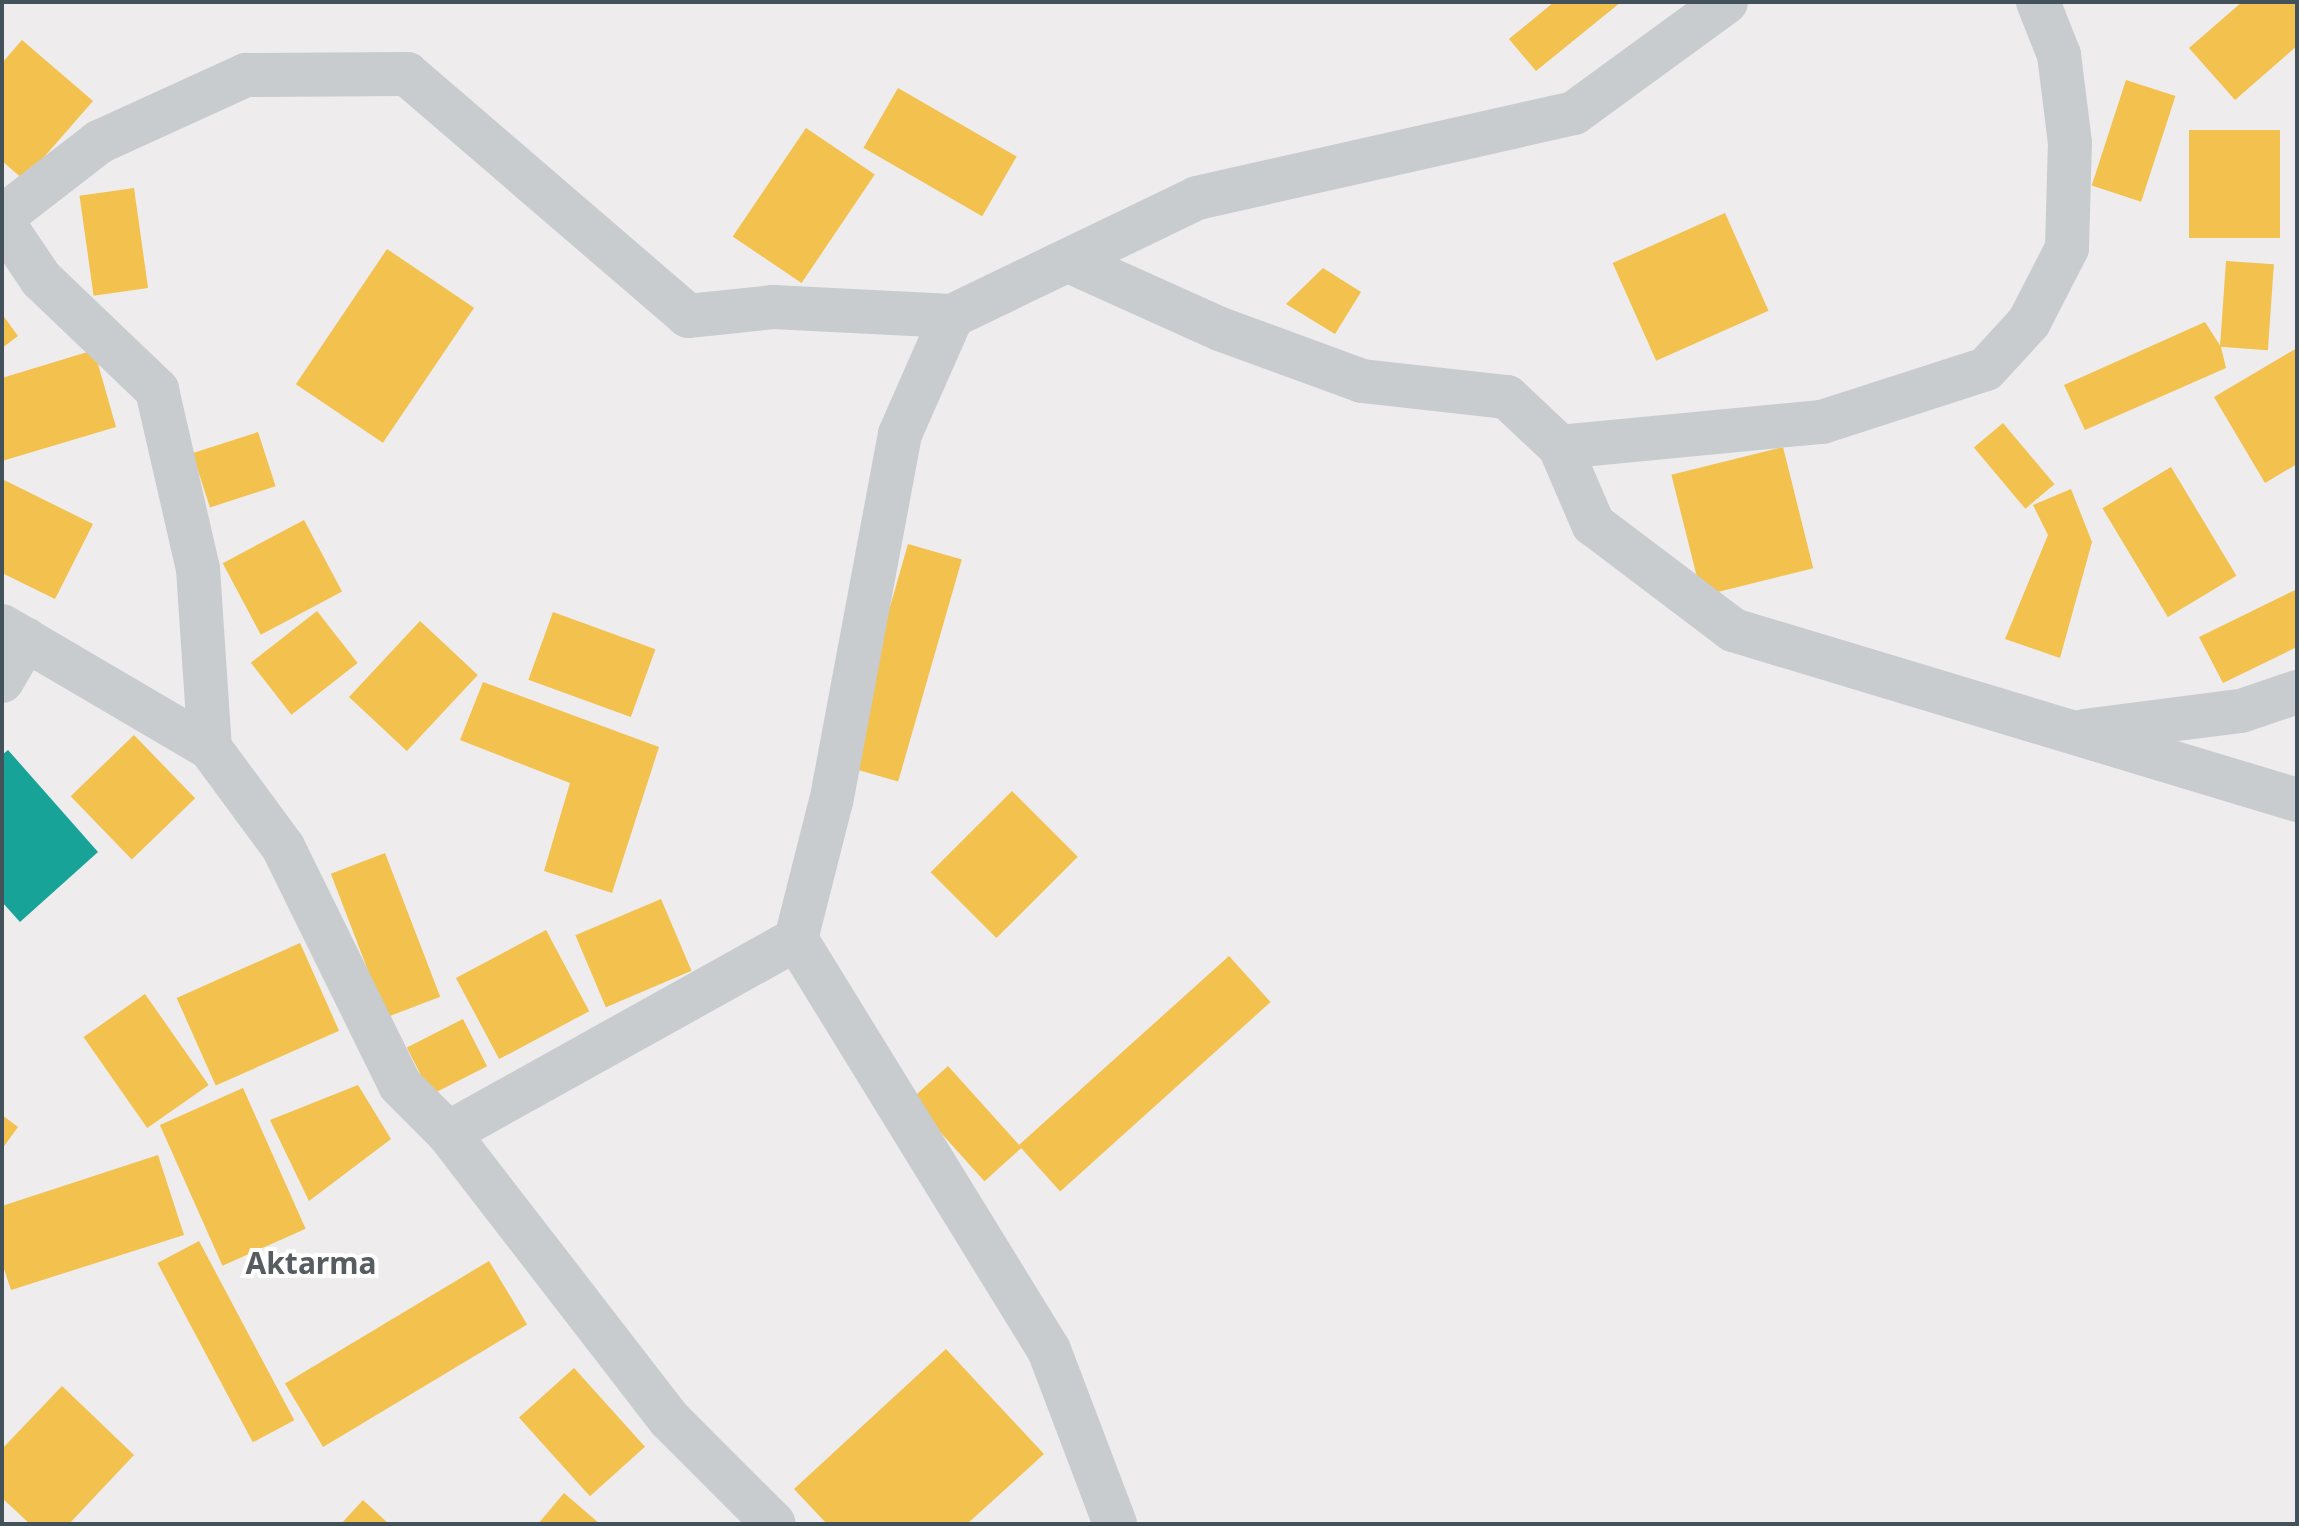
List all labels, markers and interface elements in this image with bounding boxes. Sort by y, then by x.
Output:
district label: Aktarma [246,1245,376,1281]

